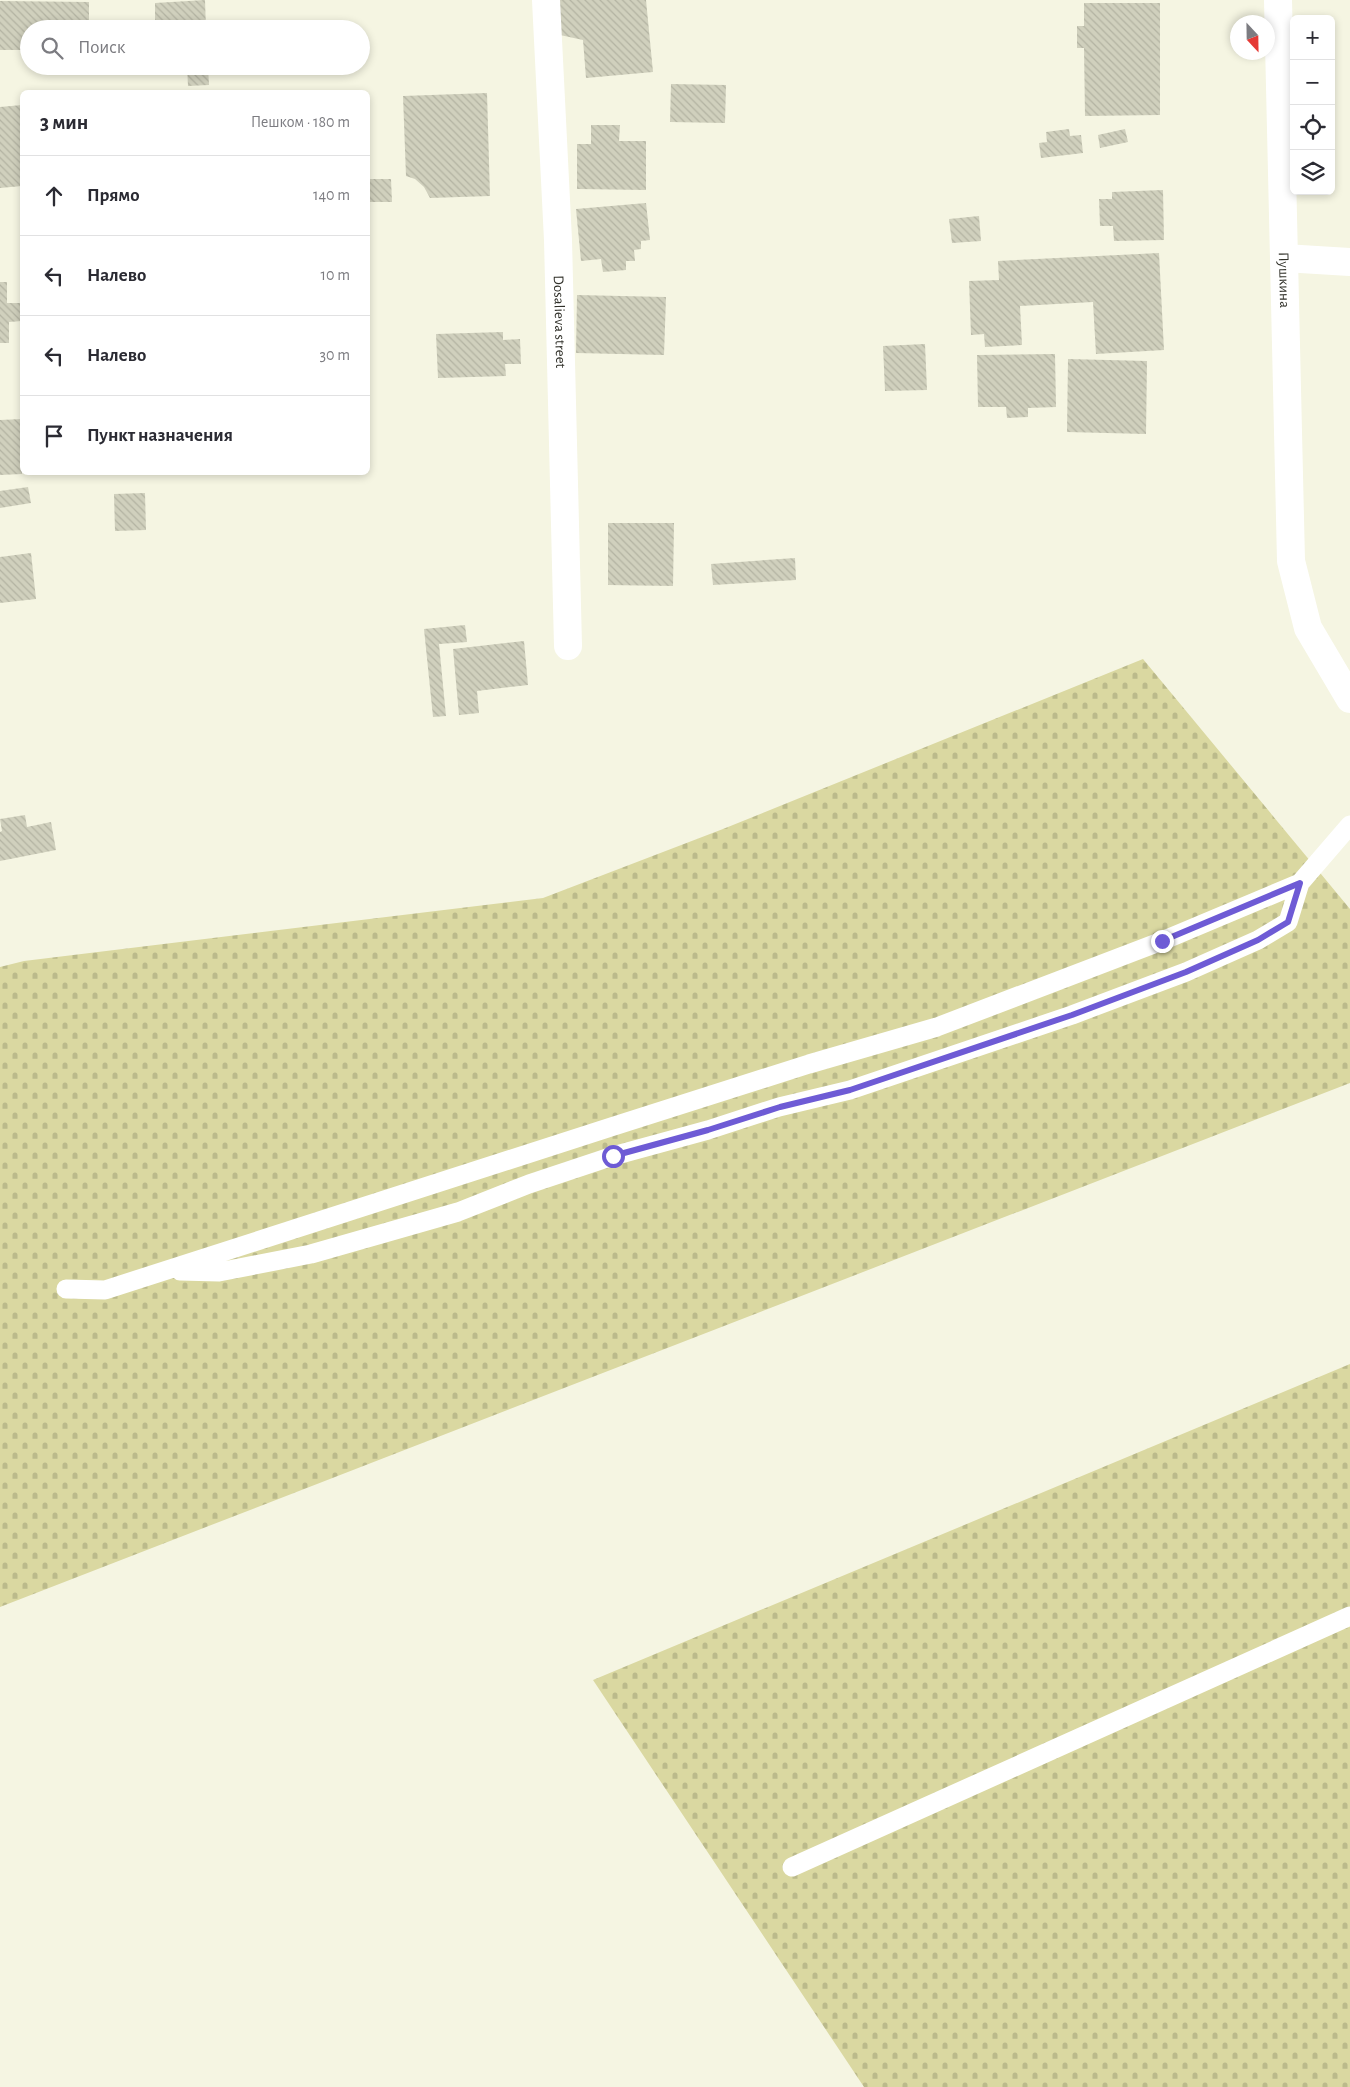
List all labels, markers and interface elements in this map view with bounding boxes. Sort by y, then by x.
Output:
north arrow [1230,15,1275,60]
map controls [1290,15,1335,195]
button: + [1290,15,1335,60]
search box [20,20,370,75]
icon: search [38,34,66,62]
text: Поиск [78,38,125,57]
button: − [1290,60,1335,105]
button: locate [1290,105,1335,150]
text: 3 мин [40,112,88,133]
text: Пешком · 180 m [251,114,350,130]
button: layers [1290,150,1335,195]
icon: ahead [40,182,68,210]
text: Прямо [87,186,140,205]
text: 140 m [313,187,350,203]
street label: Пушкина [1276,252,1292,308]
icon: left [40,262,68,290]
text: Налево [87,266,146,285]
text: 10 m [321,267,350,283]
street label: Dosalieva street [551,275,568,369]
icon: left [40,342,68,370]
text: Налево [87,346,146,365]
text: 30 m [320,347,350,363]
icon: arrive [40,422,68,450]
text: Пункт назначения [87,426,233,445]
route end [1151,930,1174,953]
route start [602,1145,625,1168]

